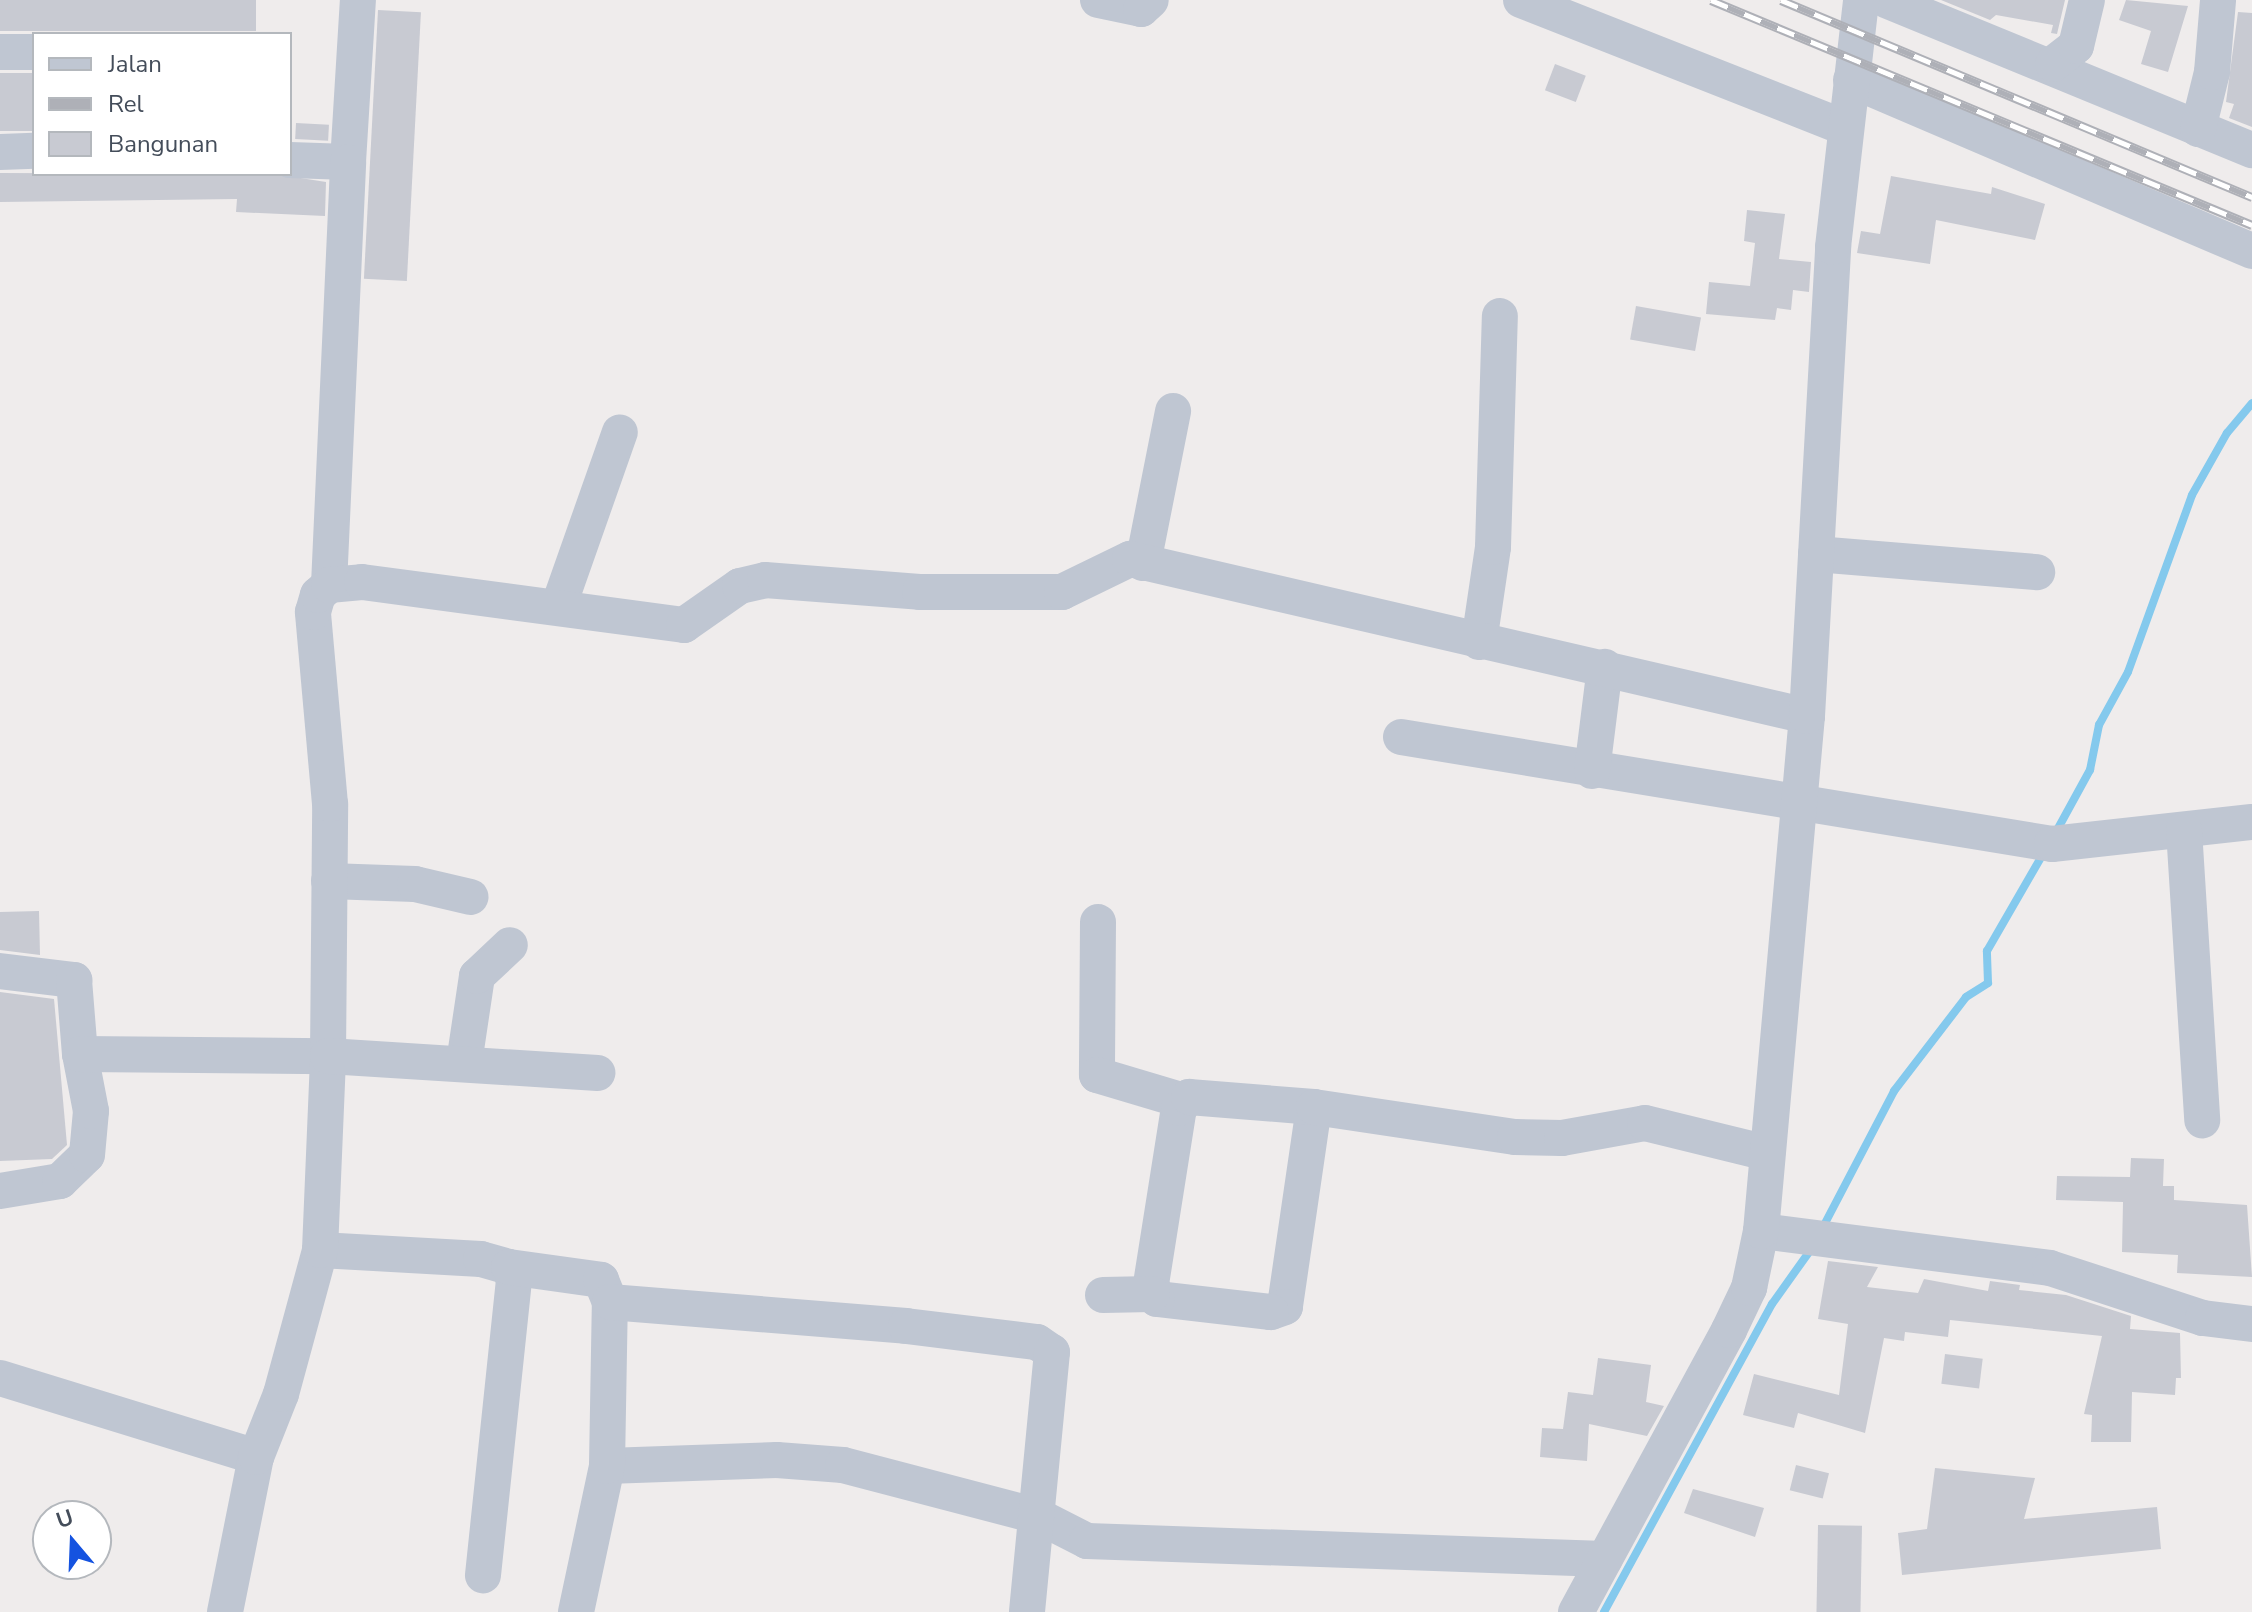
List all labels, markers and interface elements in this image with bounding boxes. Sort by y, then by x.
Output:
legend [32,32,292,176]
text: Jalan [108,48,162,80]
text: Rel [108,88,144,120]
text: Bangunan [108,128,218,160]
north arrow [32,1500,112,1580]
text: U [52,1502,77,1536]

